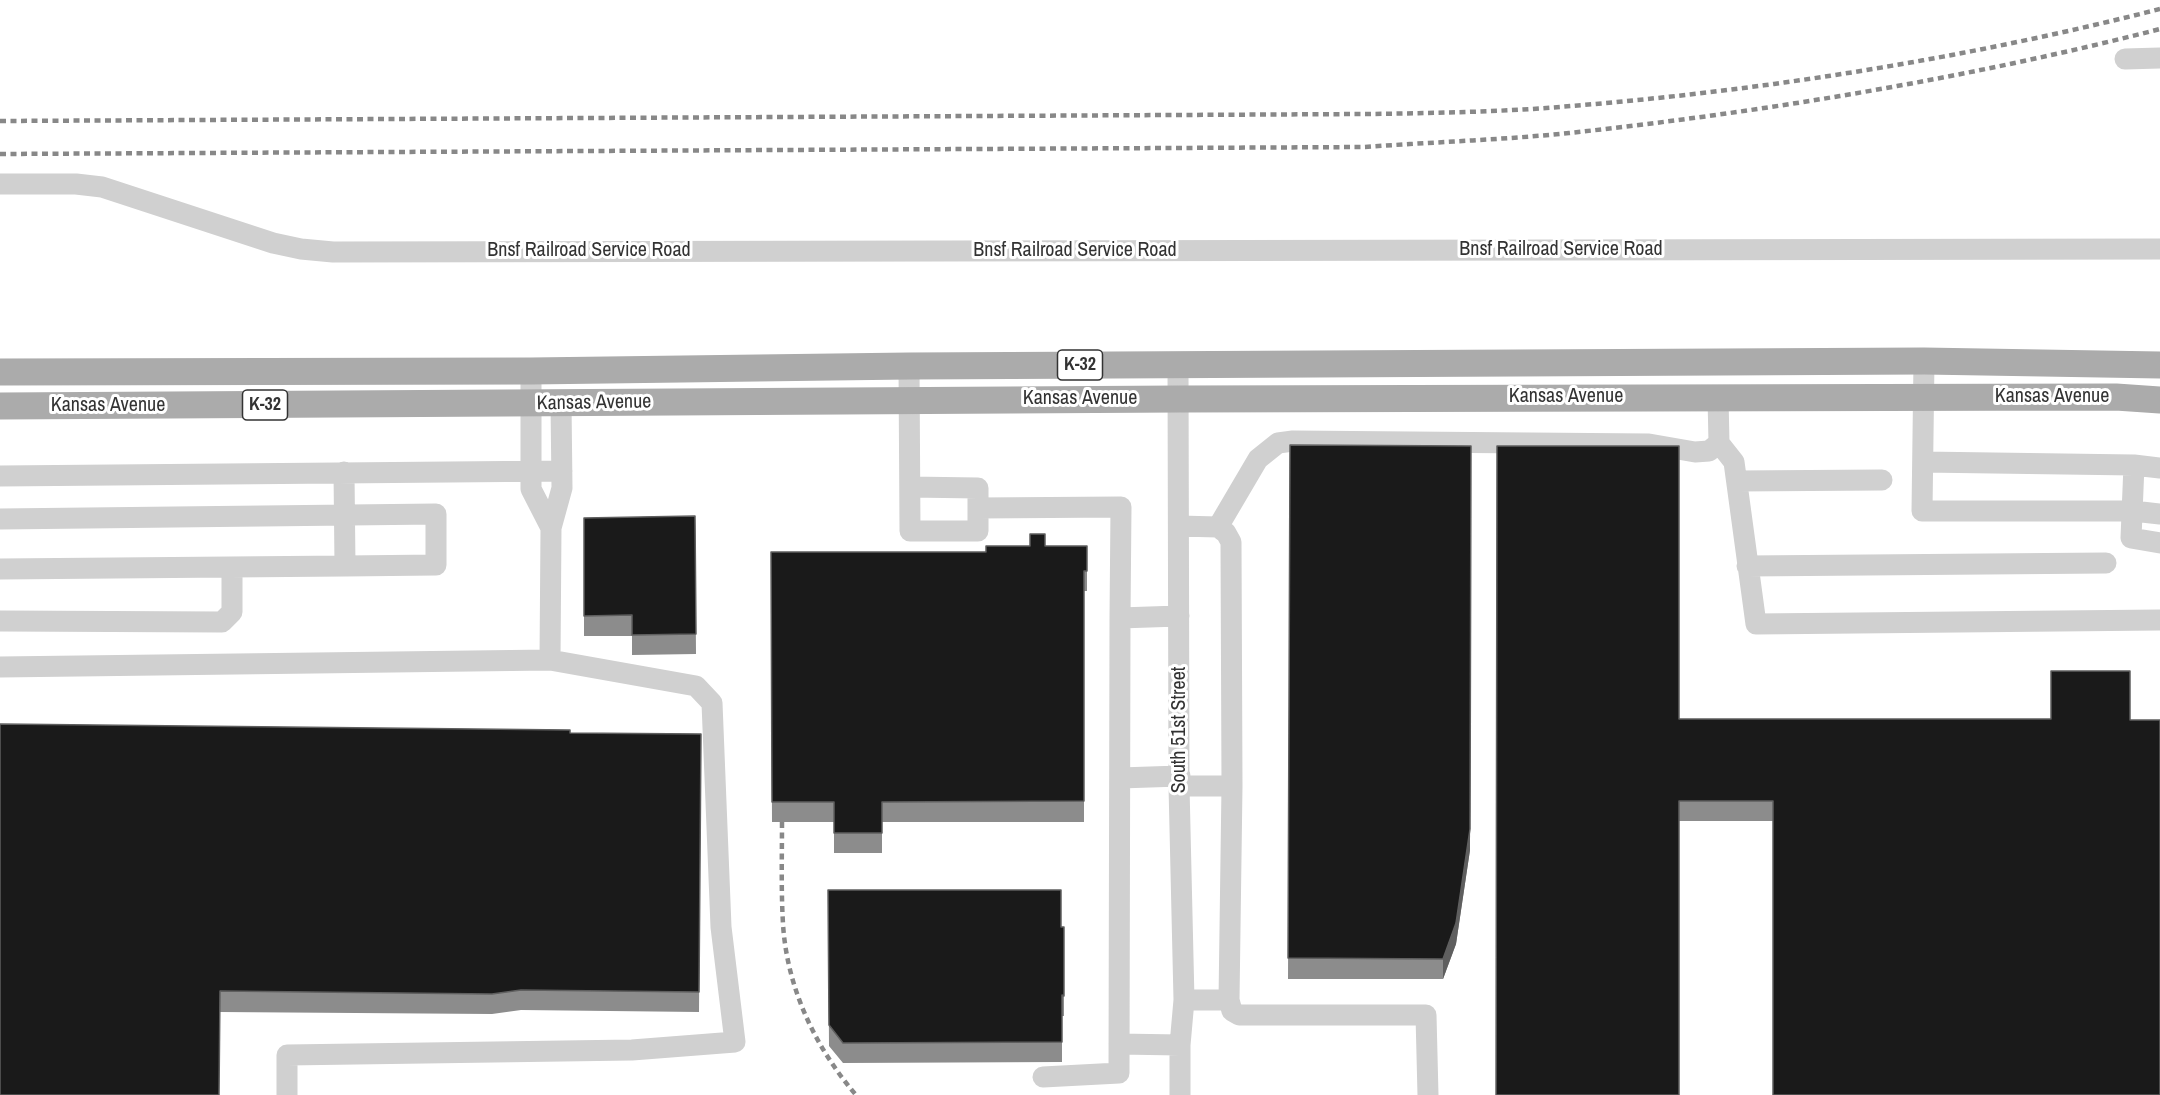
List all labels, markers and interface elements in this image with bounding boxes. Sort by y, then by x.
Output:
street label: Bnsf Railroad Service Road [1459,238,1663,262]
street label: Bnsf Railroad Service Road [487,239,691,263]
street label: Bnsf Railroad Service Road [973,239,1177,263]
road number: K-32 [1058,350,1102,380]
street label: Kansas Avenue [1509,385,1623,409]
street label: Kansas Avenue [1995,385,2109,409]
street label: Kansas Avenue [1023,387,1137,411]
road number: K-32 [242,390,288,420]
street label: Kansas Avenue [536,390,652,416]
street label: Kansas Avenue [51,394,165,418]
street label: South 51st Street [1168,667,1192,793]

